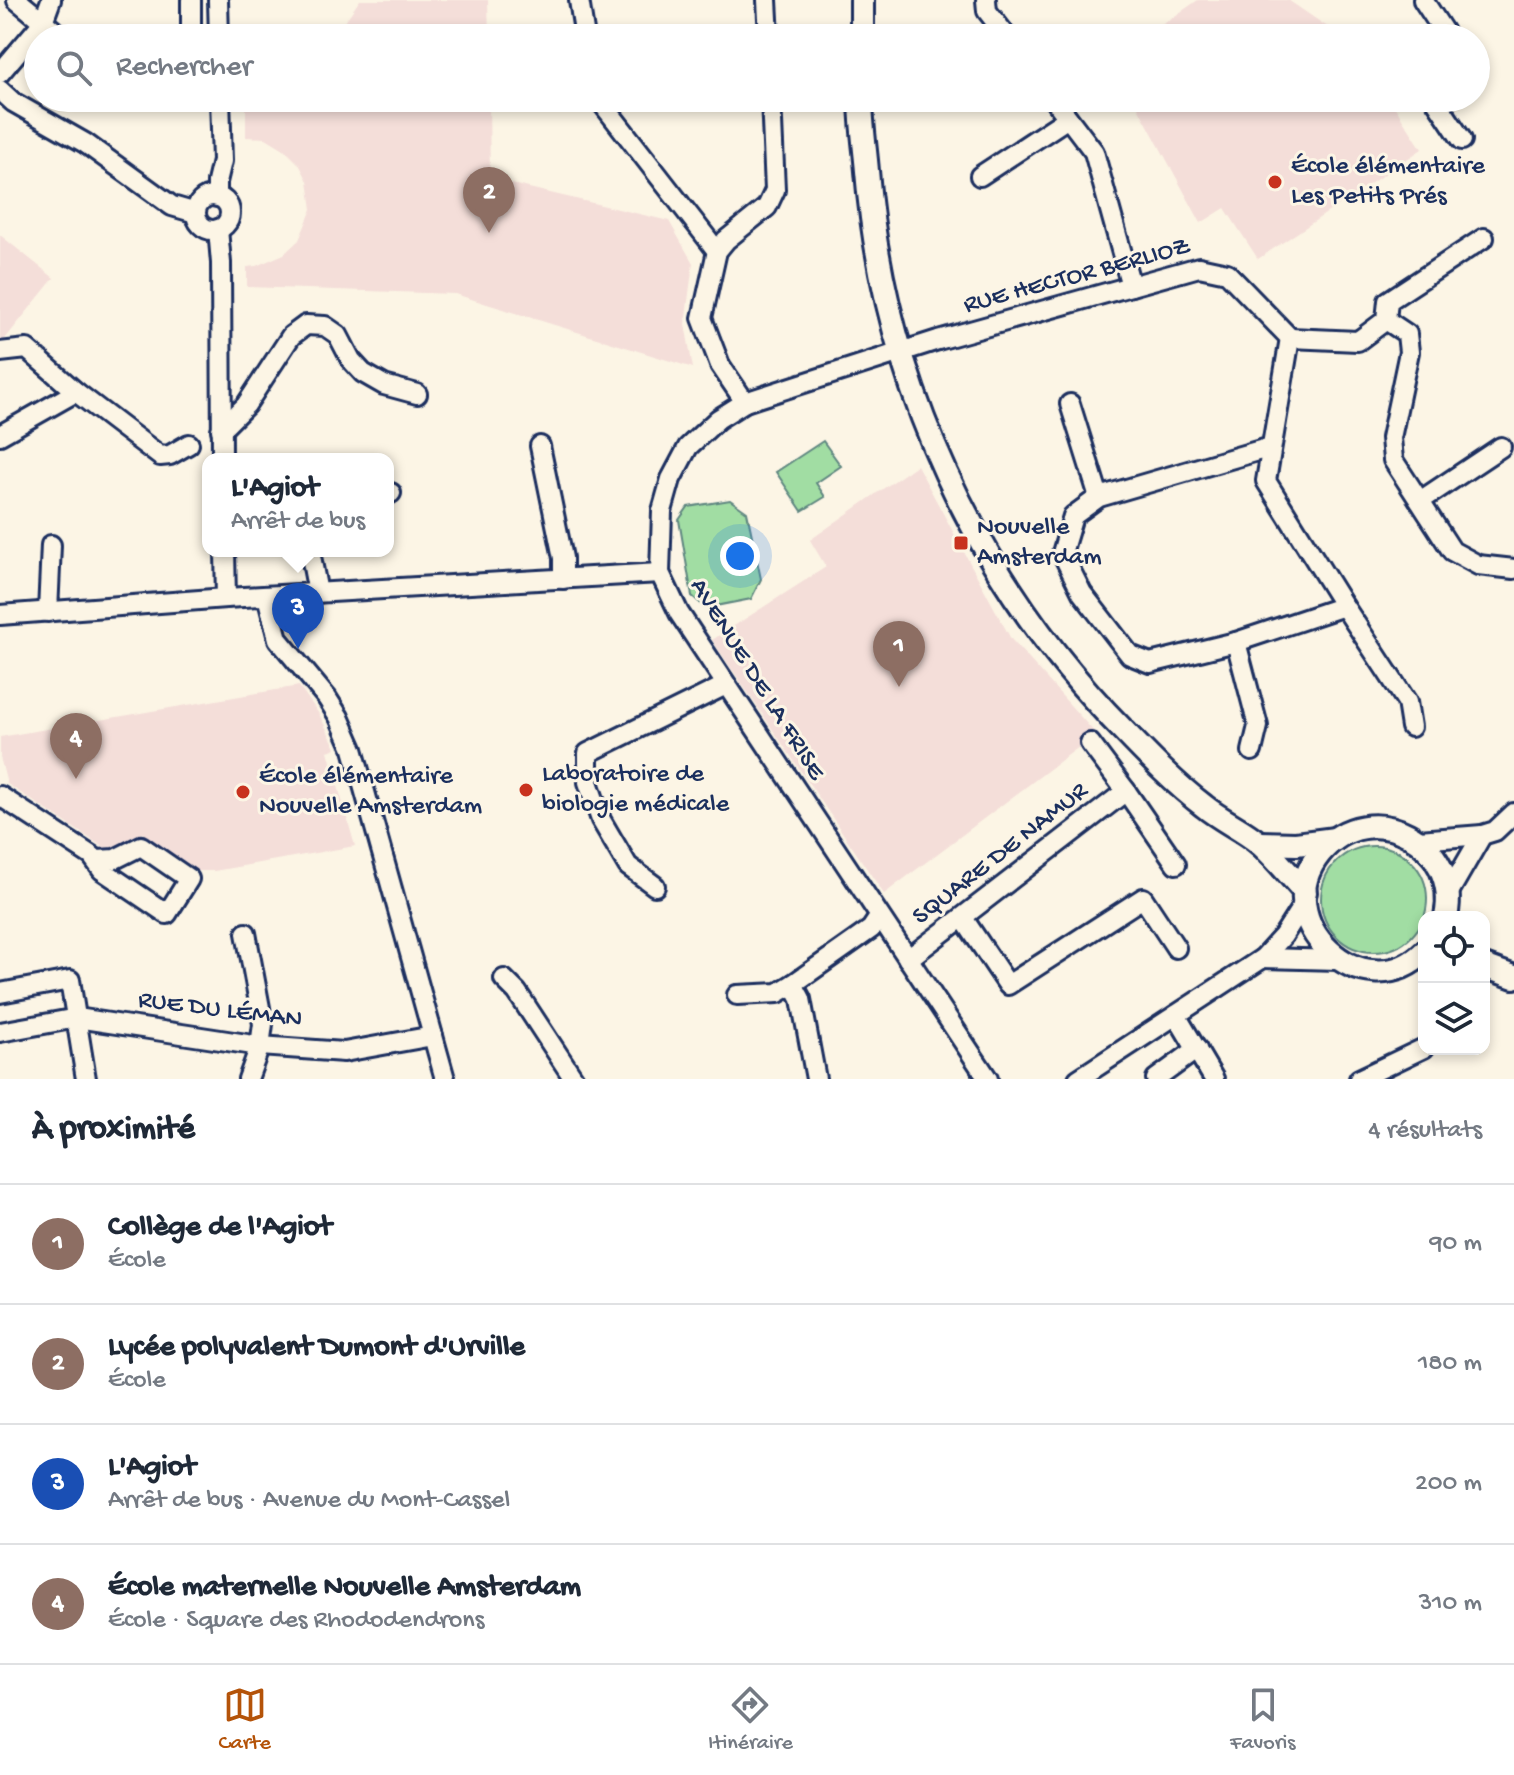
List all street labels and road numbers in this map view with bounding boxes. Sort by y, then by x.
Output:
street label: RUE HECTOR BERLIOZ [960,232,1195,322]
street label: AVENUE DE LA FRISE [681,573,831,787]
street label: SQUARE DE NAMUR [907,776,1096,933]
street label: RUE DU LÉMAN [136,986,304,1036]

